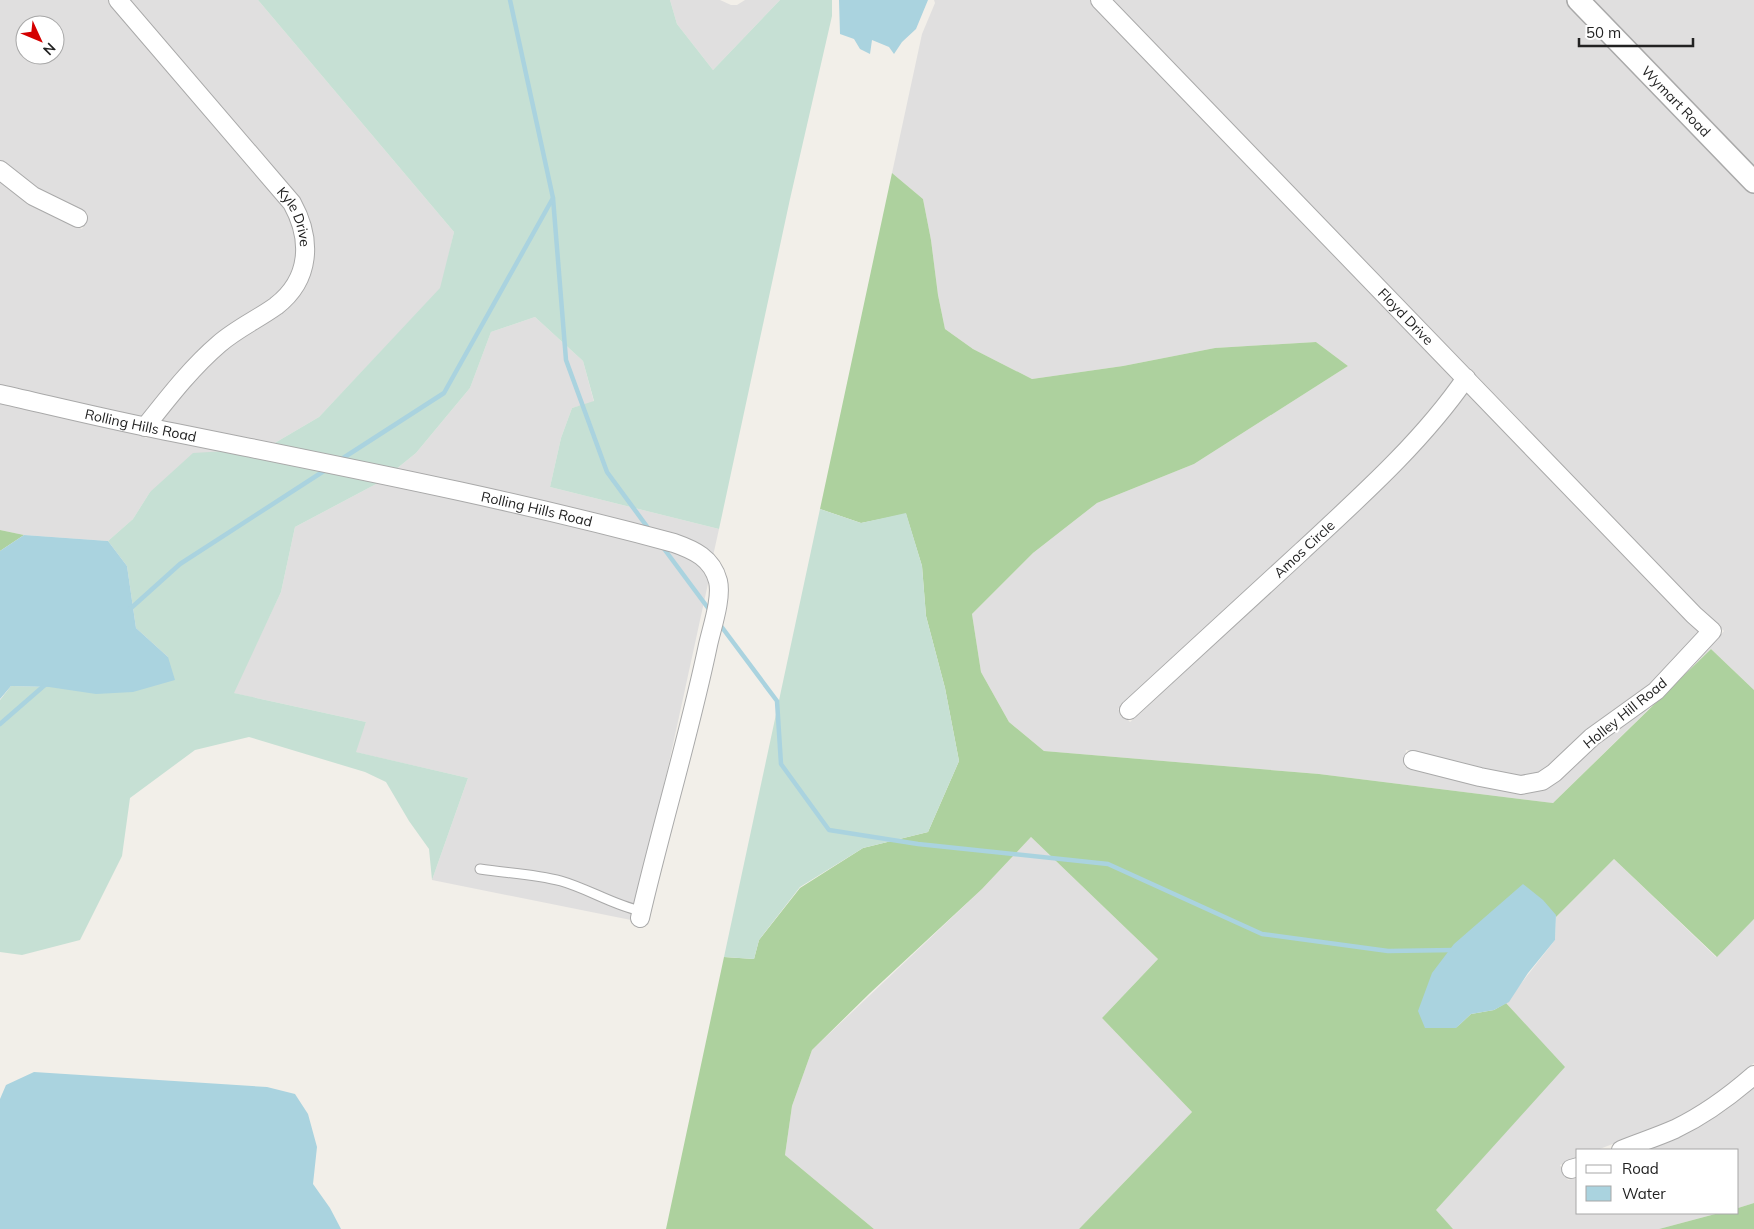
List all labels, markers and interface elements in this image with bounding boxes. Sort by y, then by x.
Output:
north arrow [15,15,65,65]
scale bar [1579,15,1693,47]
text: 50 m [1586,23,1621,42]
text: N [39,39,59,59]
street label: Wymart Road [1638,62,1714,141]
street label: Kyle Drive [273,183,314,247]
street label: Floyd Drive [1374,284,1437,349]
street label: Rolling Hills Road [83,405,198,446]
street label: Rolling Hills Road [480,487,594,531]
street label: Amos Circle [1270,516,1339,582]
street label: Holley Hill Road [1579,674,1671,752]
legend [1576,1149,1739,1214]
text: Road [1622,1159,1659,1178]
text: Water [1622,1184,1666,1203]

